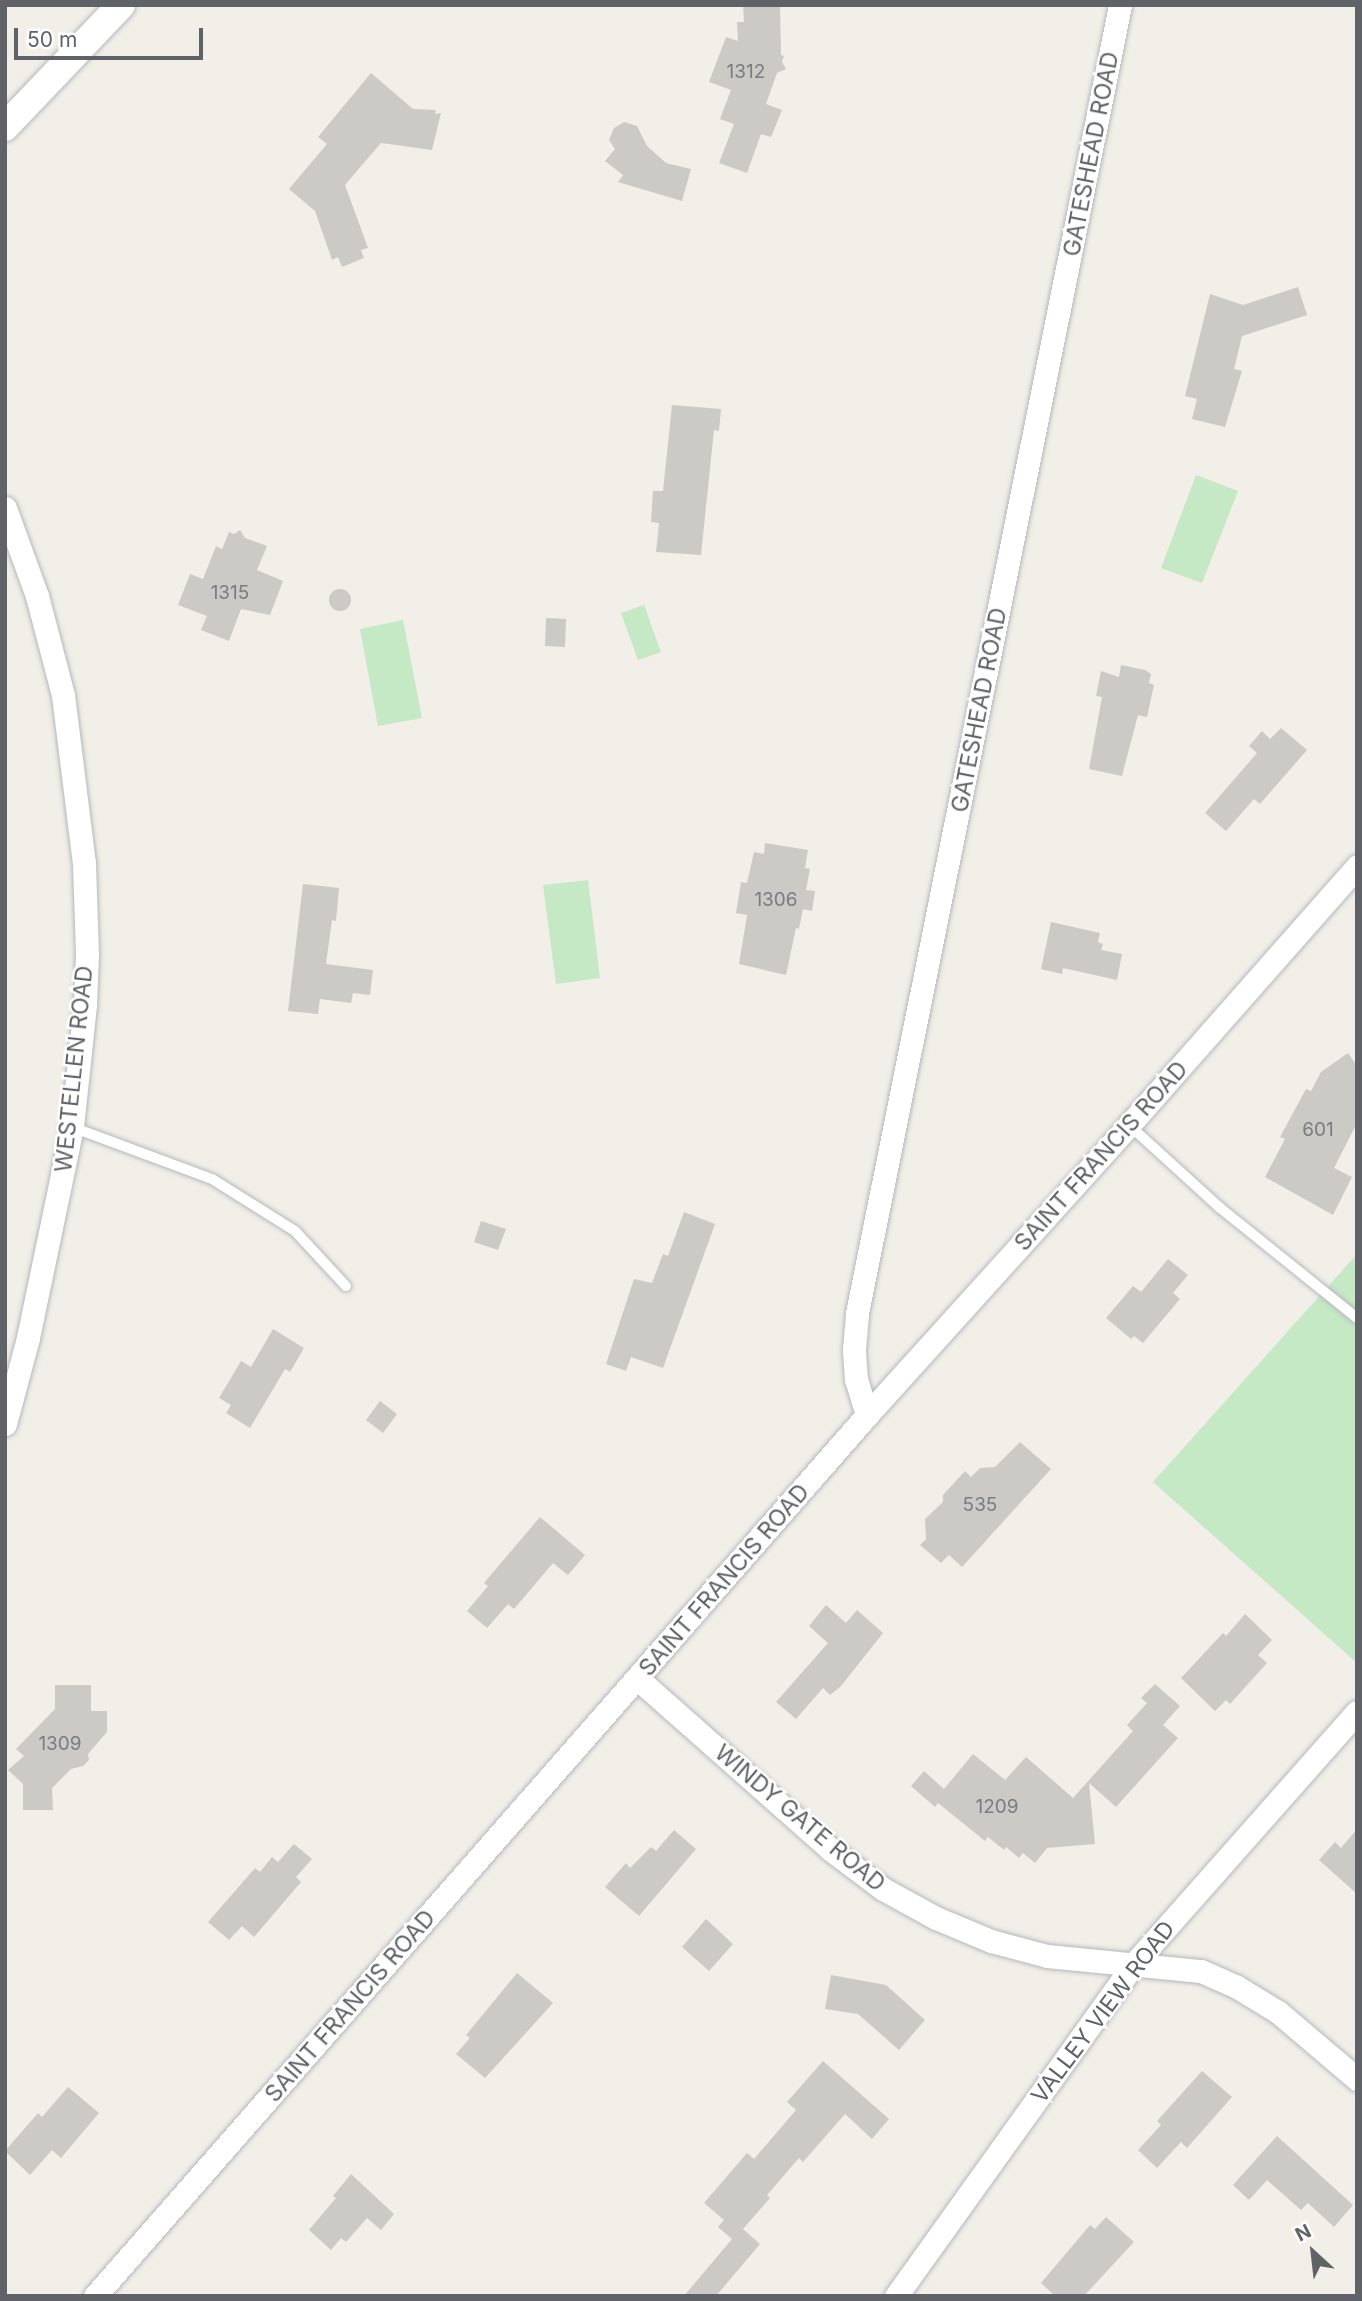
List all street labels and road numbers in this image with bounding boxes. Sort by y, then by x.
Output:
street label: GATESHEAD ROAD [1058,49,1124,259]
street label: GATESHEAD ROAD [946,605,1012,815]
street label: WESTELLEN ROAD [49,964,99,1174]
street label: SAINT FRANCIS ROAD [1009,1056,1193,1256]
street label: SAINT FRANCIS ROAD [633,1478,815,1682]
street label: WINDY GATE ROAD [709,1739,891,1897]
street label: SAINT FRANCIS ROAD [259,1904,441,2108]
street label: VALLEY VIEW ROAD [1025,1915,1181,2109]

